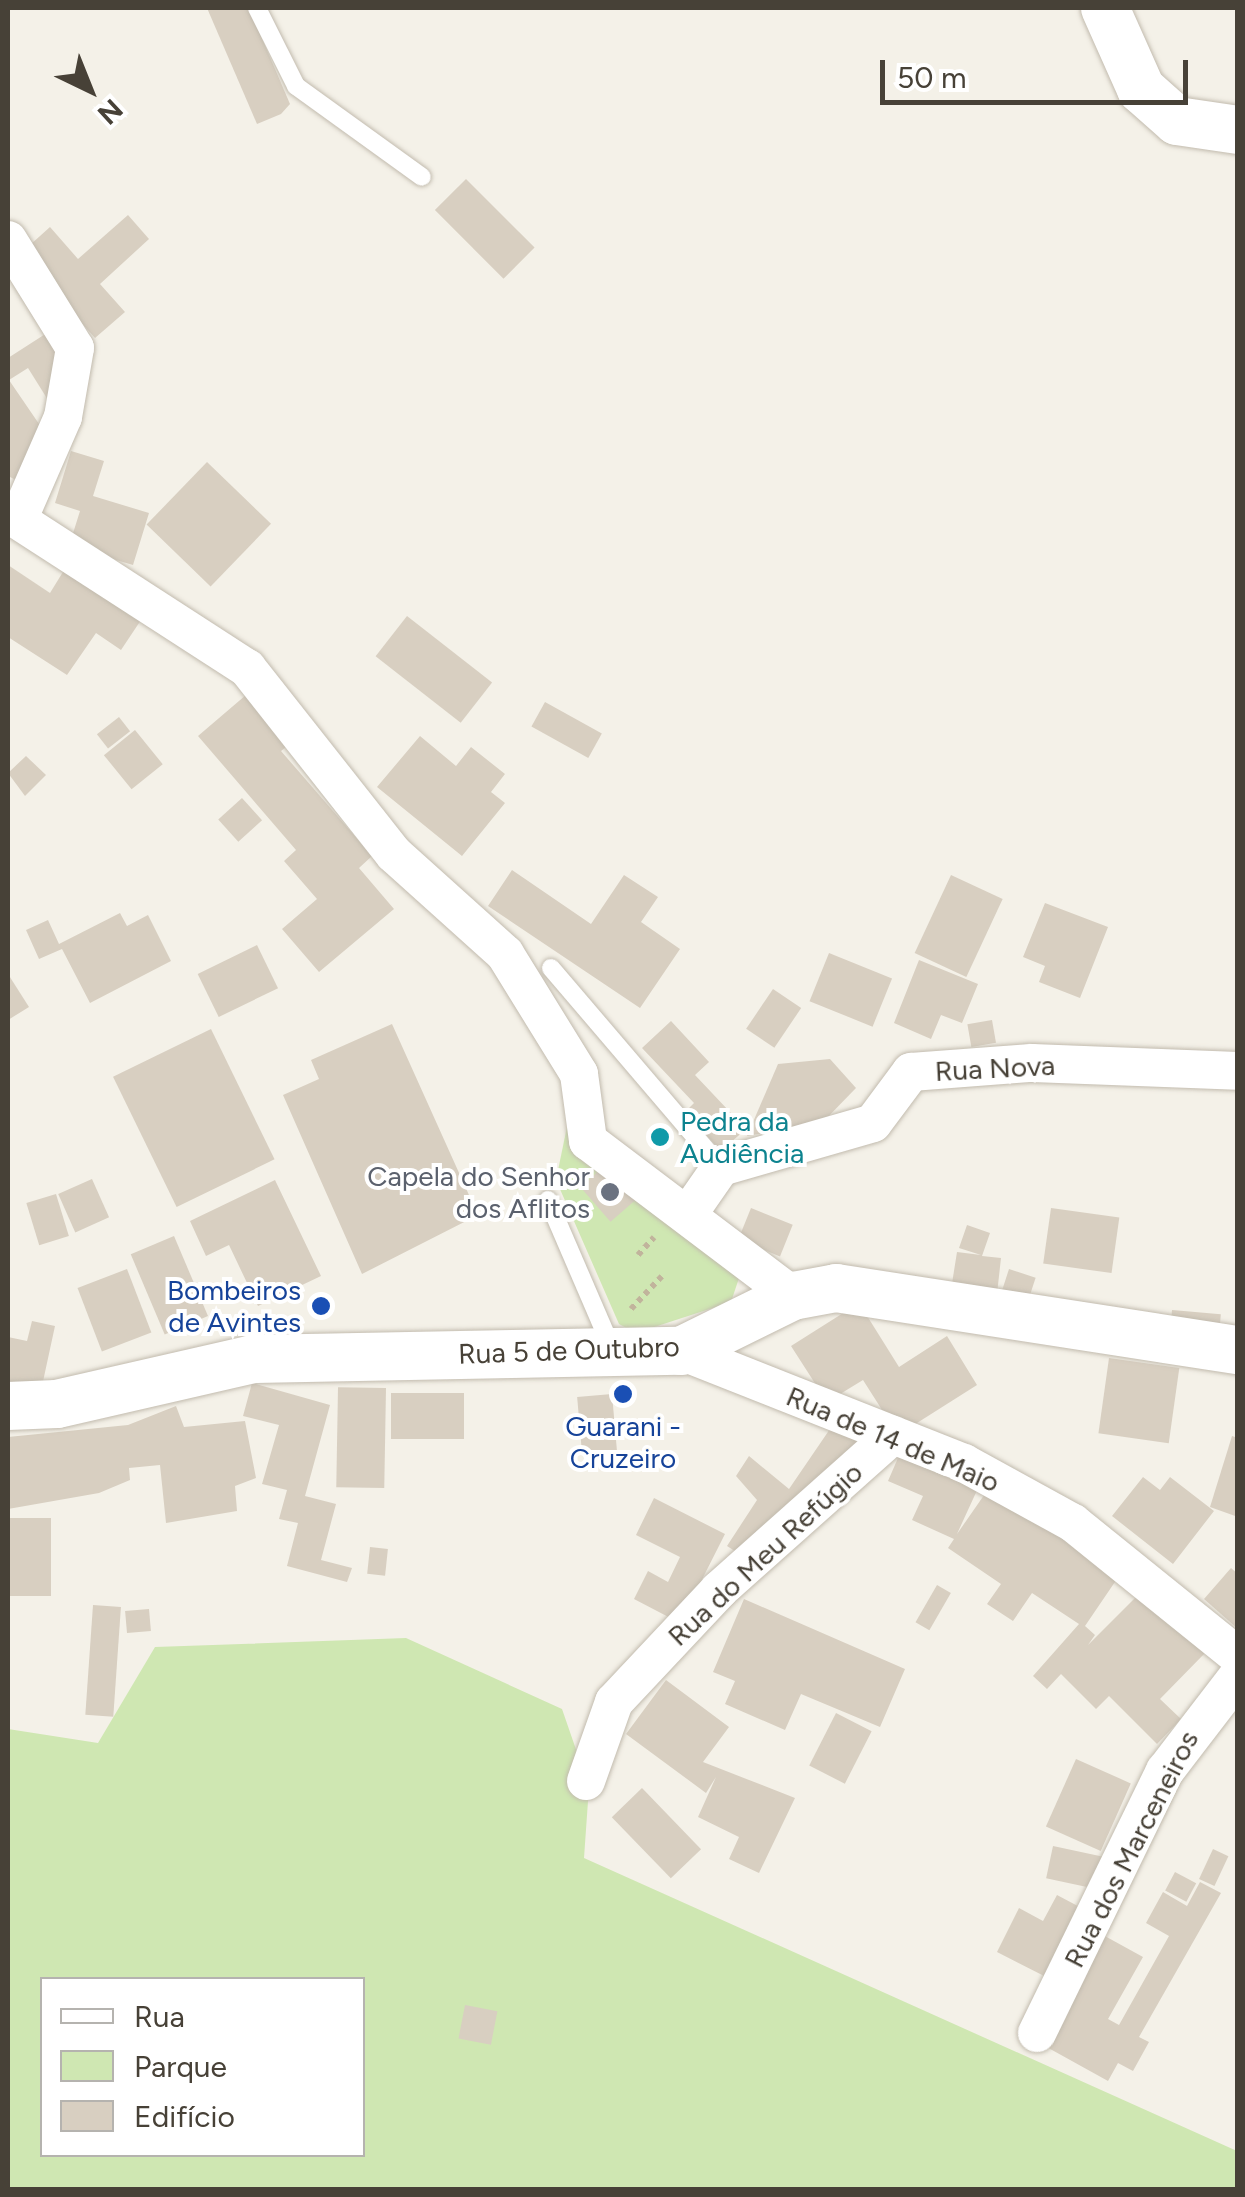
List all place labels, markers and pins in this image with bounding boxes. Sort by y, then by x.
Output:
place label: Pedra da Audiência [680,1104,804,1170]
marker: Pedra da Audiência [649,1126,671,1148]
place label: Capela do Senhor dos Aflitos [367,1159,590,1225]
marker: Capela do Senhor dos Aflitos [599,1181,621,1203]
place label: Bombeiros de Avintes [167,1273,301,1339]
marker: Bombeiros de Avintes [310,1295,332,1317]
marker: Guarani - Cruzeiro [612,1383,634,1405]
place label: Guarani - Cruzeiro [565,1409,681,1475]

